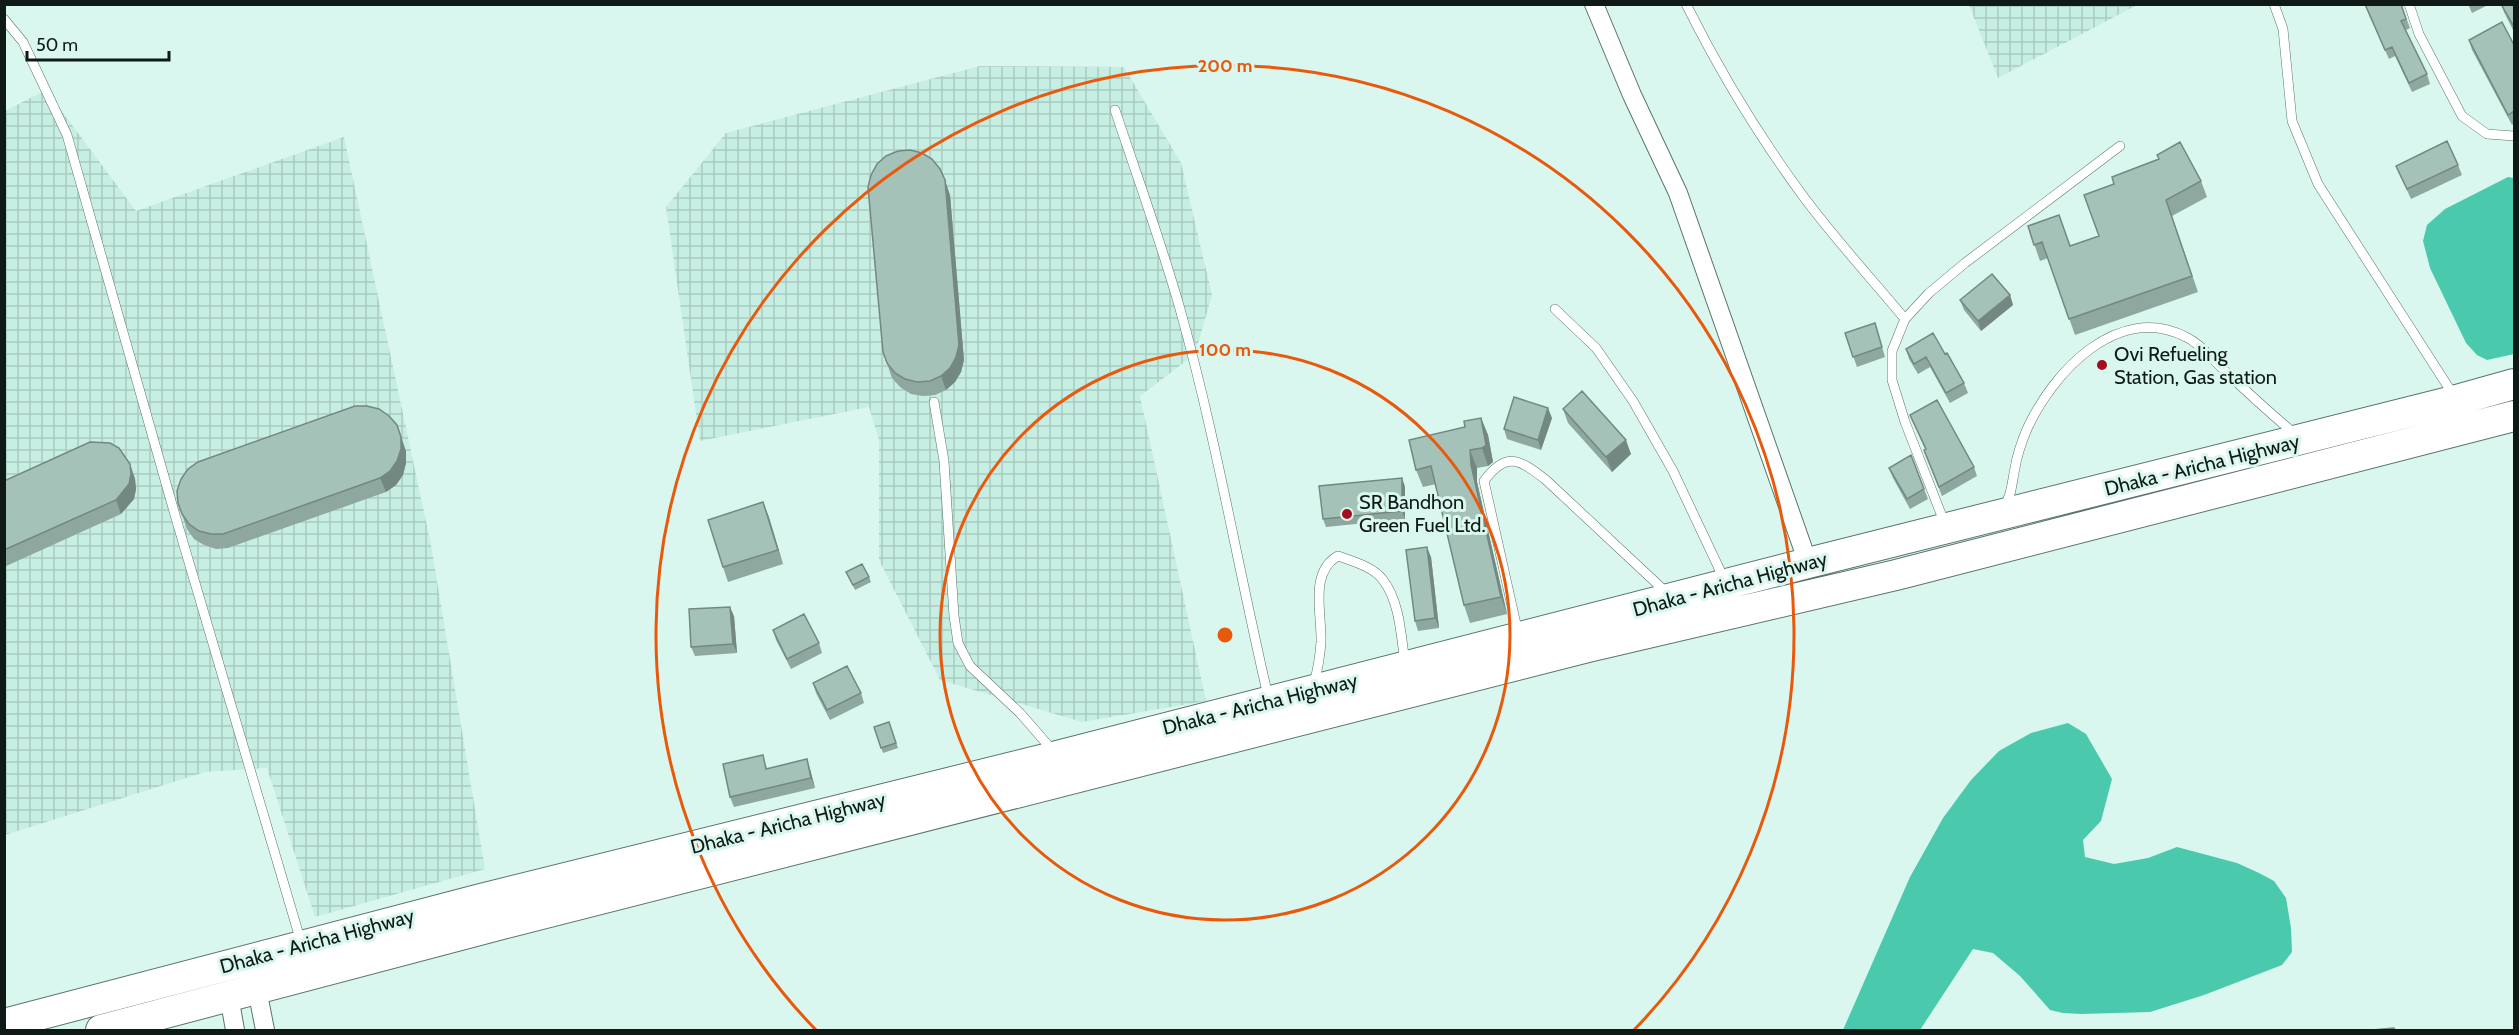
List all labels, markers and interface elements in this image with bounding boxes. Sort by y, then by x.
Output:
scale bar [27,24,170,62]
text: 50 m [36,34,78,56]
text: 200 m [1198,55,1252,77]
text: 100 m [1199,339,1251,361]
place label: Ovi Refueling Station, Gas station [2114,342,2277,389]
marker: Ovi Refueling Station, Gas station [2095,358,2109,372]
street label: Dhaka - Aricha Highway [2102,429,2302,501]
place label: SR Bandhon Green Fuel Ltd. [1359,490,1486,537]
marker: SR Bandhon Green Fuel Ltd. [1340,507,1354,521]
street label: Dhaka - Aricha Highway [1630,546,1830,622]
centre of rings [1215,625,1235,645]
street label: Dhaka - Aricha Highway [1160,668,1360,740]
street label: Dhaka - Aricha Highway [688,787,888,859]
street label: Dhaka - Aricha Highway [217,903,417,979]

